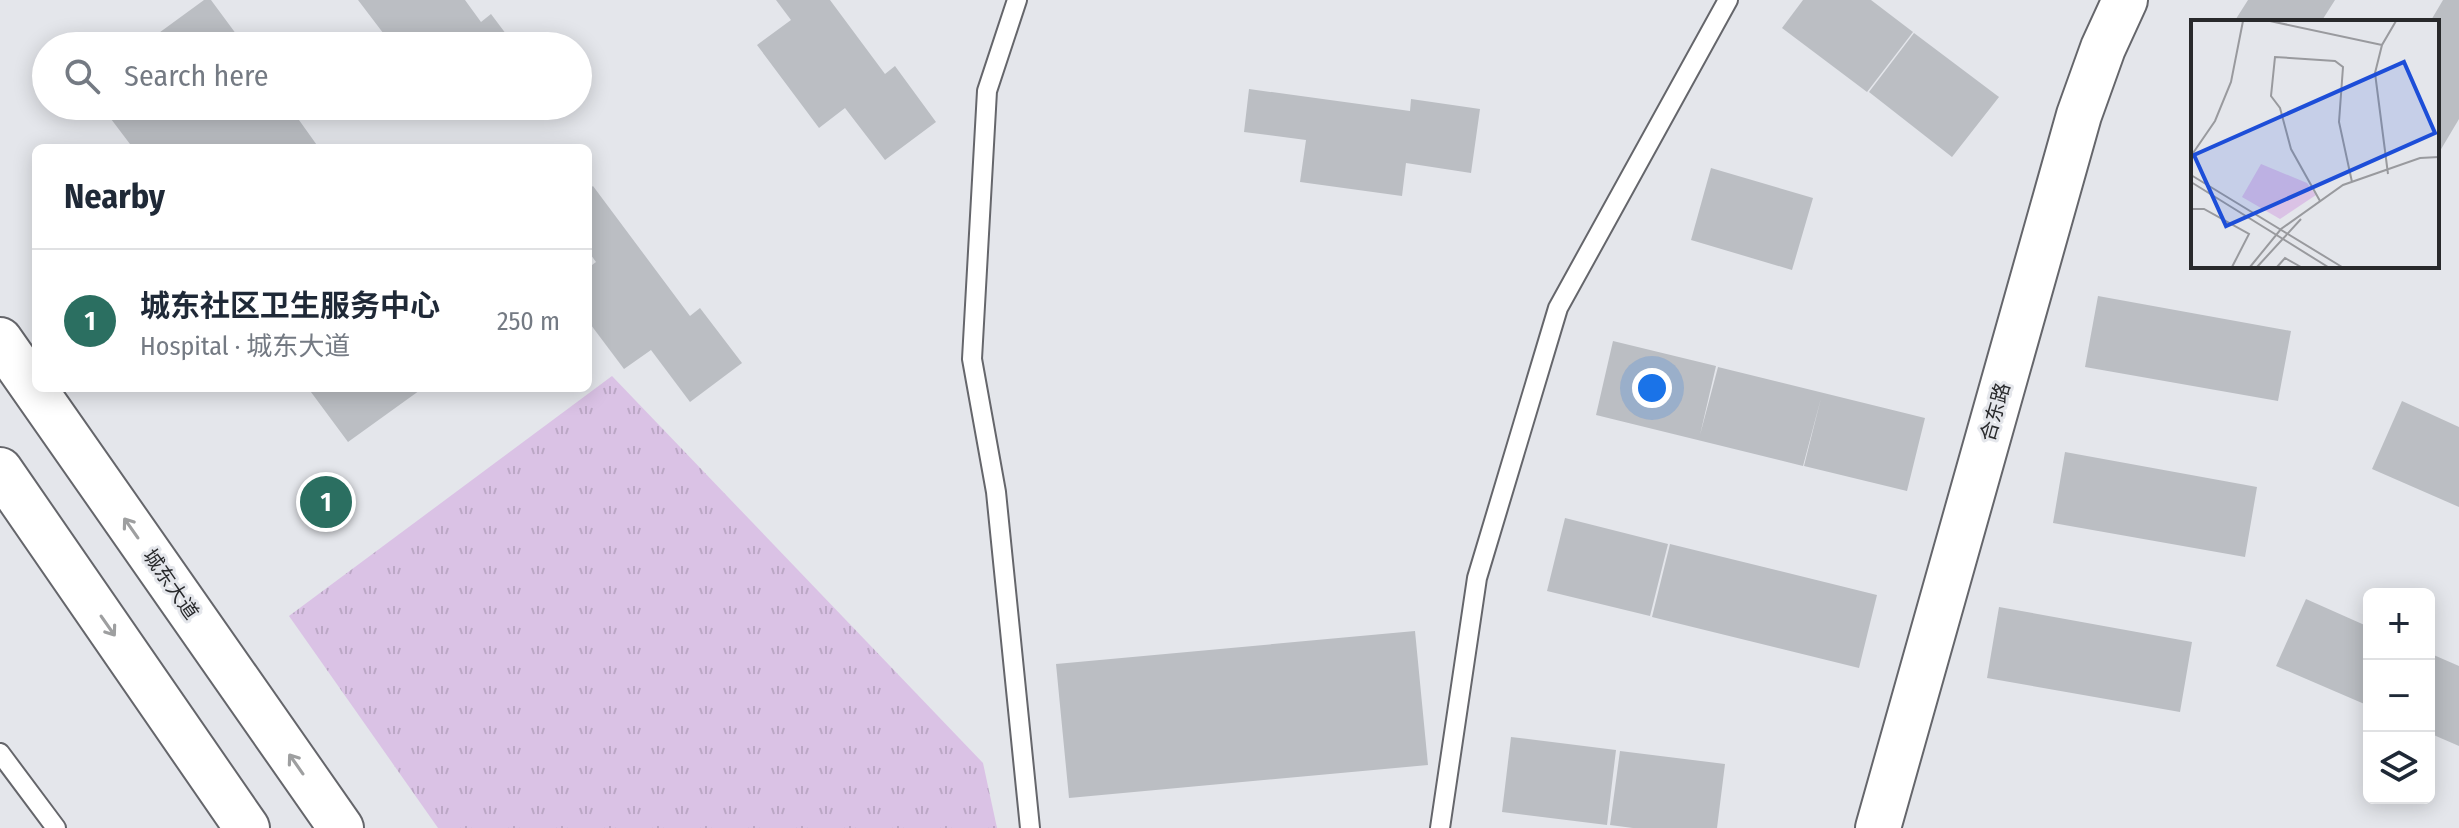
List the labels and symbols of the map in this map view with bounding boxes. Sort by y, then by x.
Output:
inset map [2191,20,2439,268]
your location [1632,368,1672,408]
street label: 合东路 [1975,380,2015,444]
pin: 1 [300,472,352,532]
one-way arrow [123,517,139,539]
street label: 城东大道 [138,544,204,624]
one-way arrow [100,615,116,637]
one-way arrow [288,754,304,776]

